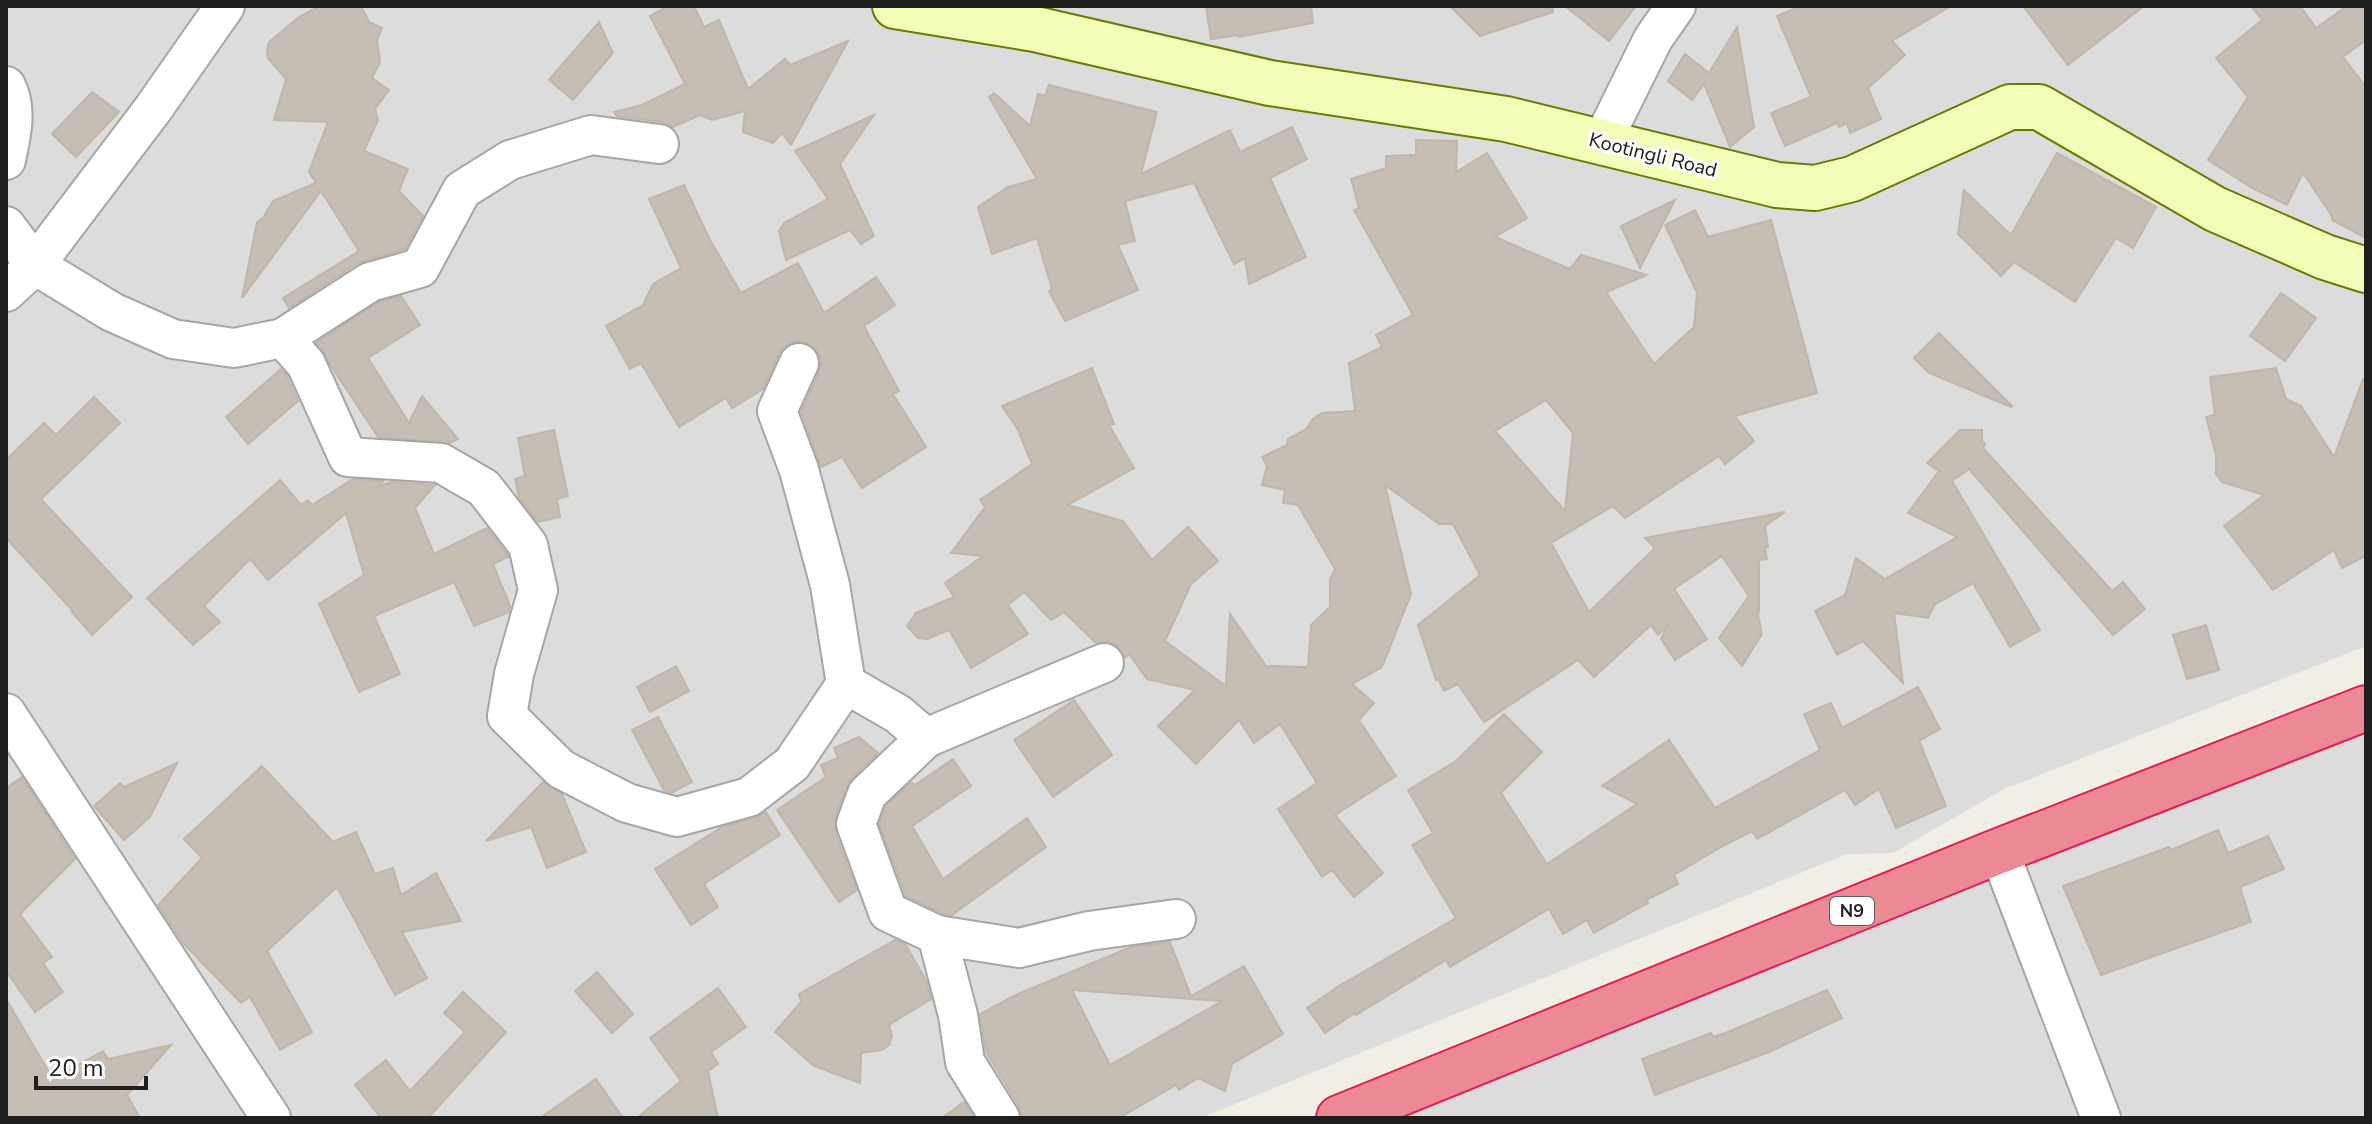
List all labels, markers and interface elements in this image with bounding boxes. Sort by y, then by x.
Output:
street label: Kootingli Road [1586,126,1720,184]
road number: N9 [1830,897,1874,925]
scale bar [36,1040,146,1090]
text: 20 m [48,1052,104,1084]

